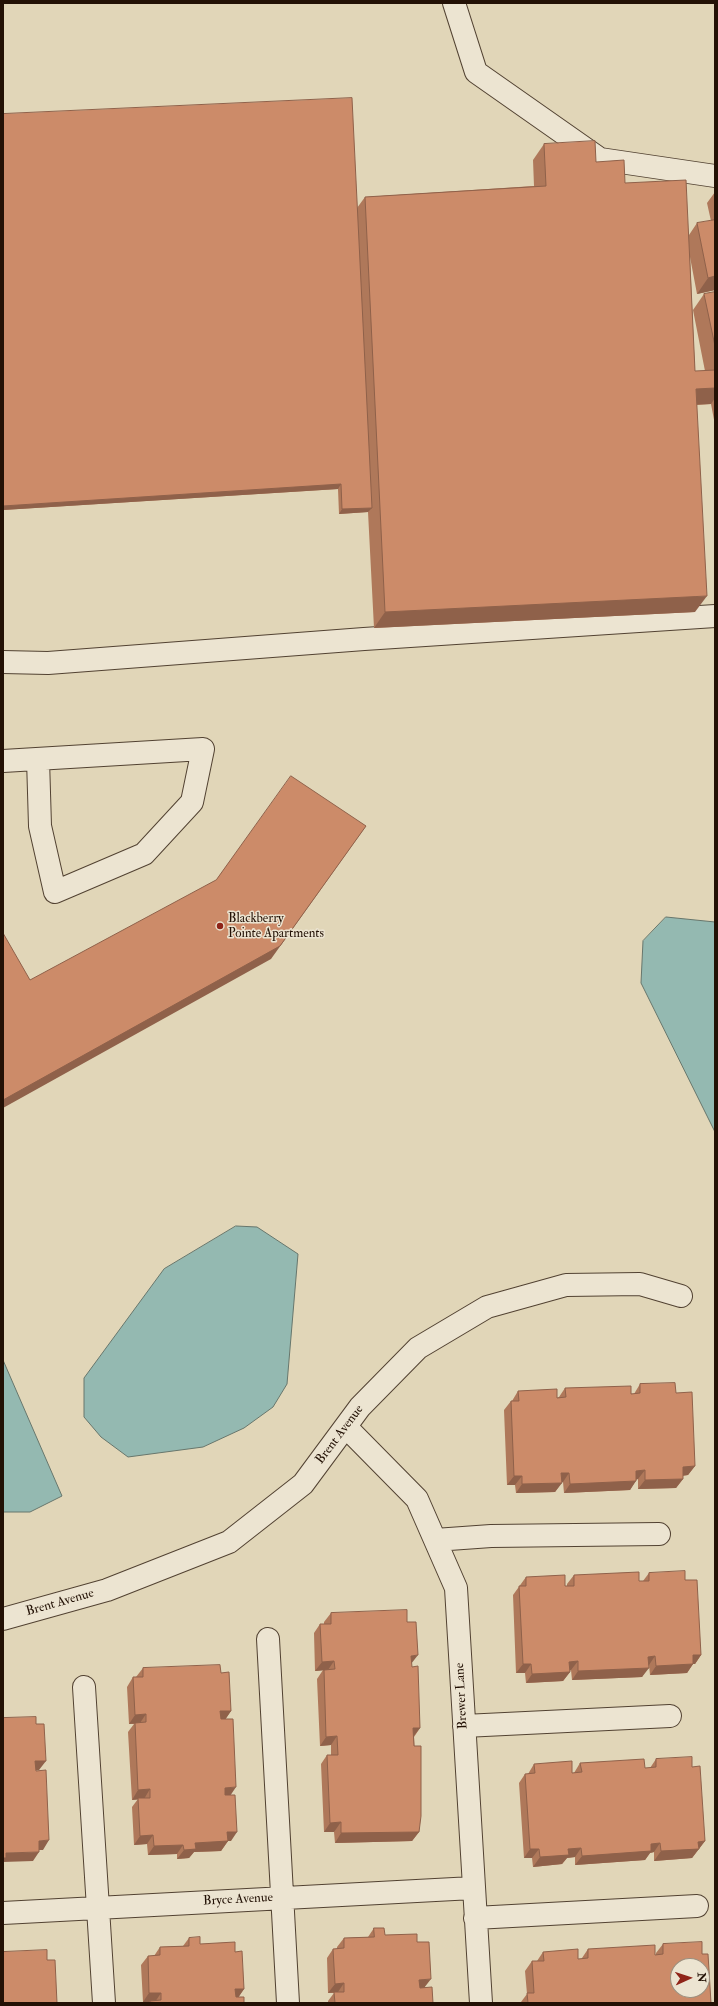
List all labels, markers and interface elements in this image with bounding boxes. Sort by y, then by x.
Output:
place label: Blackberry Pointe Apartments [228,911,324,942]
marker: Blackberry Pointe Apartments [215,921,225,931]
street label: Brent Avenue [313,1402,367,1468]
street label: Brent Avenue [24,1586,96,1620]
street label: Brewer Lane [452,1662,472,1730]
street label: Bryce Avenue [203,1890,273,1910]
north arrow [670,1958,710,1998]
text: N [695,1972,708,1983]

